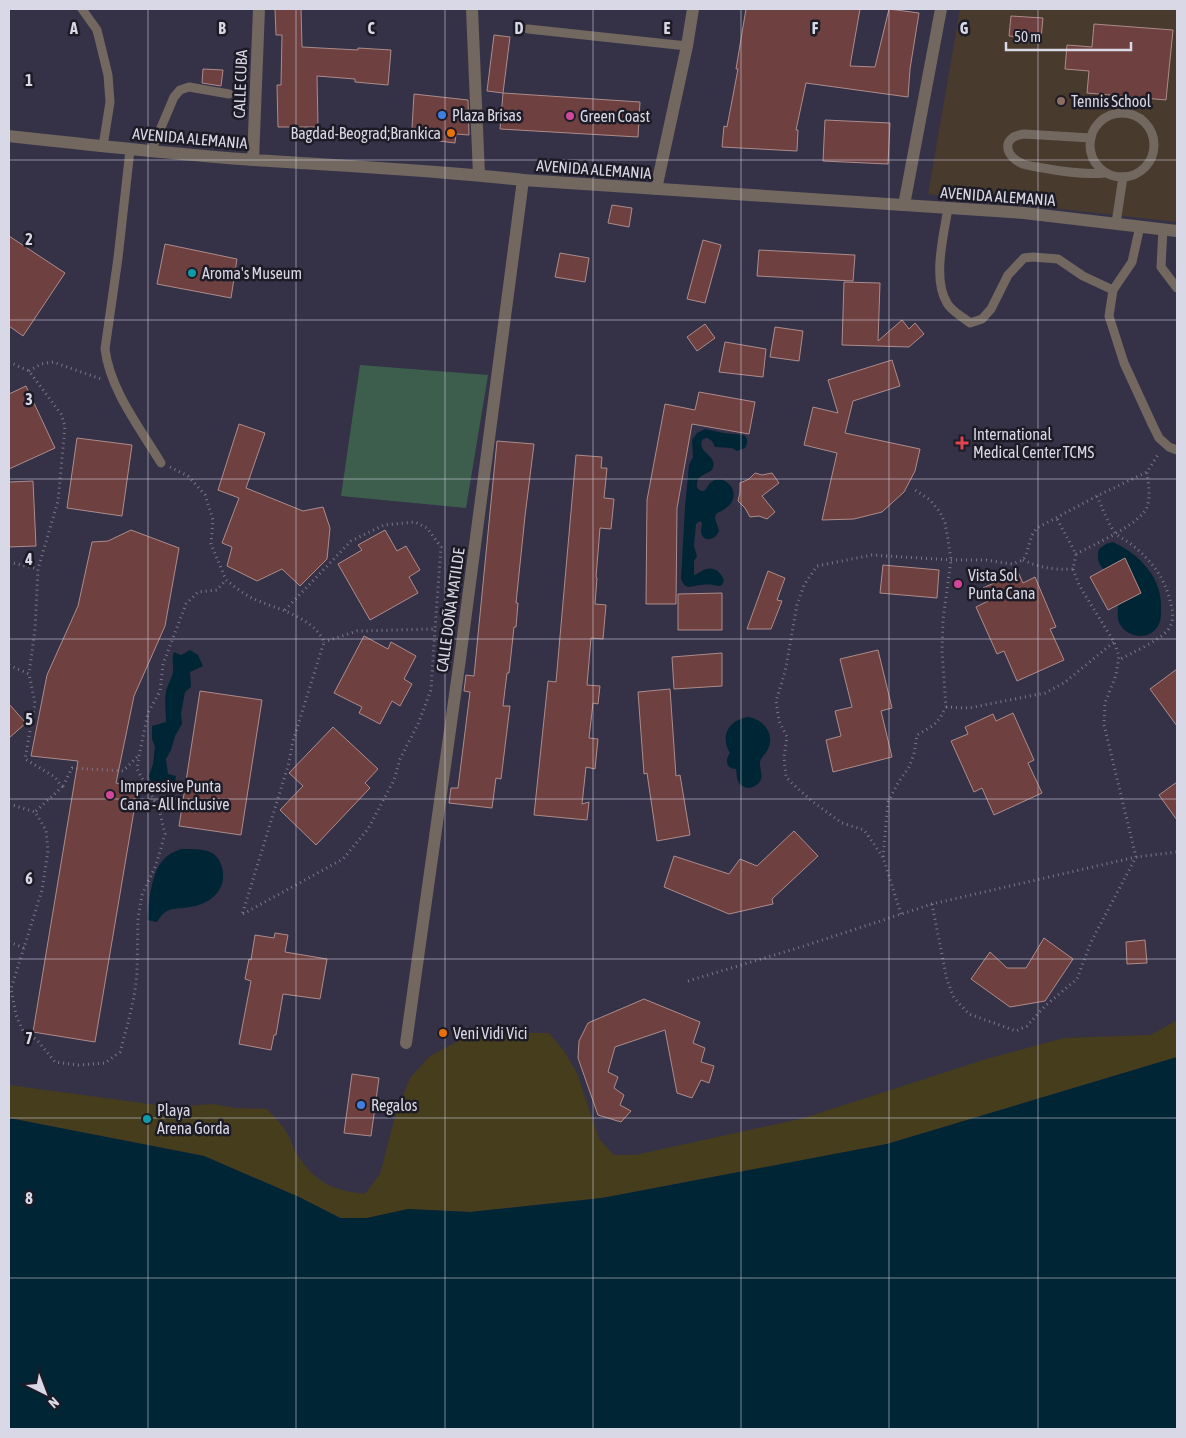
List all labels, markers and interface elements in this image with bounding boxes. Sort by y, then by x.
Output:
text: A [69,19,78,37]
text: B [218,19,226,37]
text: C [367,19,375,37]
text: D [515,19,524,37]
text: E [664,19,671,37]
text: F [812,19,819,37]
text: G [960,19,969,37]
scale bar [1006,20,1131,52]
text: 50 m [1014,28,1041,45]
street label: CALLE CUBA [230,49,250,119]
text: 1 [25,71,33,89]
place label: Tennis School [1071,92,1152,110]
marker: Tennis School [1055,95,1067,107]
place label: Plaza Brisas [452,106,522,124]
place label: Green Coast [580,107,650,125]
marker: Plaza Brisas [436,109,448,121]
marker: Green Coast [564,110,576,122]
street label: AVENIDA ALEMANIA [132,124,248,152]
place label: Bagdad-Beograd;Brankica [291,124,441,143]
marker: Bagdad-Beograd;Brankica [445,127,457,139]
street label: AVENIDA ALEMANIA [536,156,652,182]
street label: AVENIDA ALEMANIA [940,183,1056,209]
text: 2 [25,230,33,248]
place label: Aroma's Museum [202,264,302,282]
marker: Aroma's Museum [186,267,198,279]
text: 3 [25,390,33,408]
place label: International Medical Center TCMS [973,425,1094,461]
marker: International Medical Center TCMS [955,436,969,450]
street label: CALLE DOÑA MATILDE [432,547,468,673]
text: 4 [24,550,33,568]
place label: Vista Sol Punta Cana [968,566,1035,602]
marker: Vista Sol Punta Cana [952,578,964,590]
text: 5 [25,710,33,728]
place label: Impressive Punta Cana - All Inclusive [120,777,230,813]
marker: Impressive Punta Cana - All Inclusive [104,789,116,801]
text: 6 [25,869,33,887]
place label: Veni Vidi Vici [453,1024,527,1042]
marker: Veni Vidi Vici [437,1027,449,1039]
text: 7 [25,1029,33,1047]
place label: Regalos [371,1096,418,1115]
marker: Regalos [355,1099,367,1111]
place label: Playa Arena Gorda [157,1101,230,1137]
marker: Playa Arena Gorda [141,1113,153,1125]
text: 8 [25,1189,33,1207]
north arrow [20,1368,70,1418]
text: N [45,1394,62,1411]

